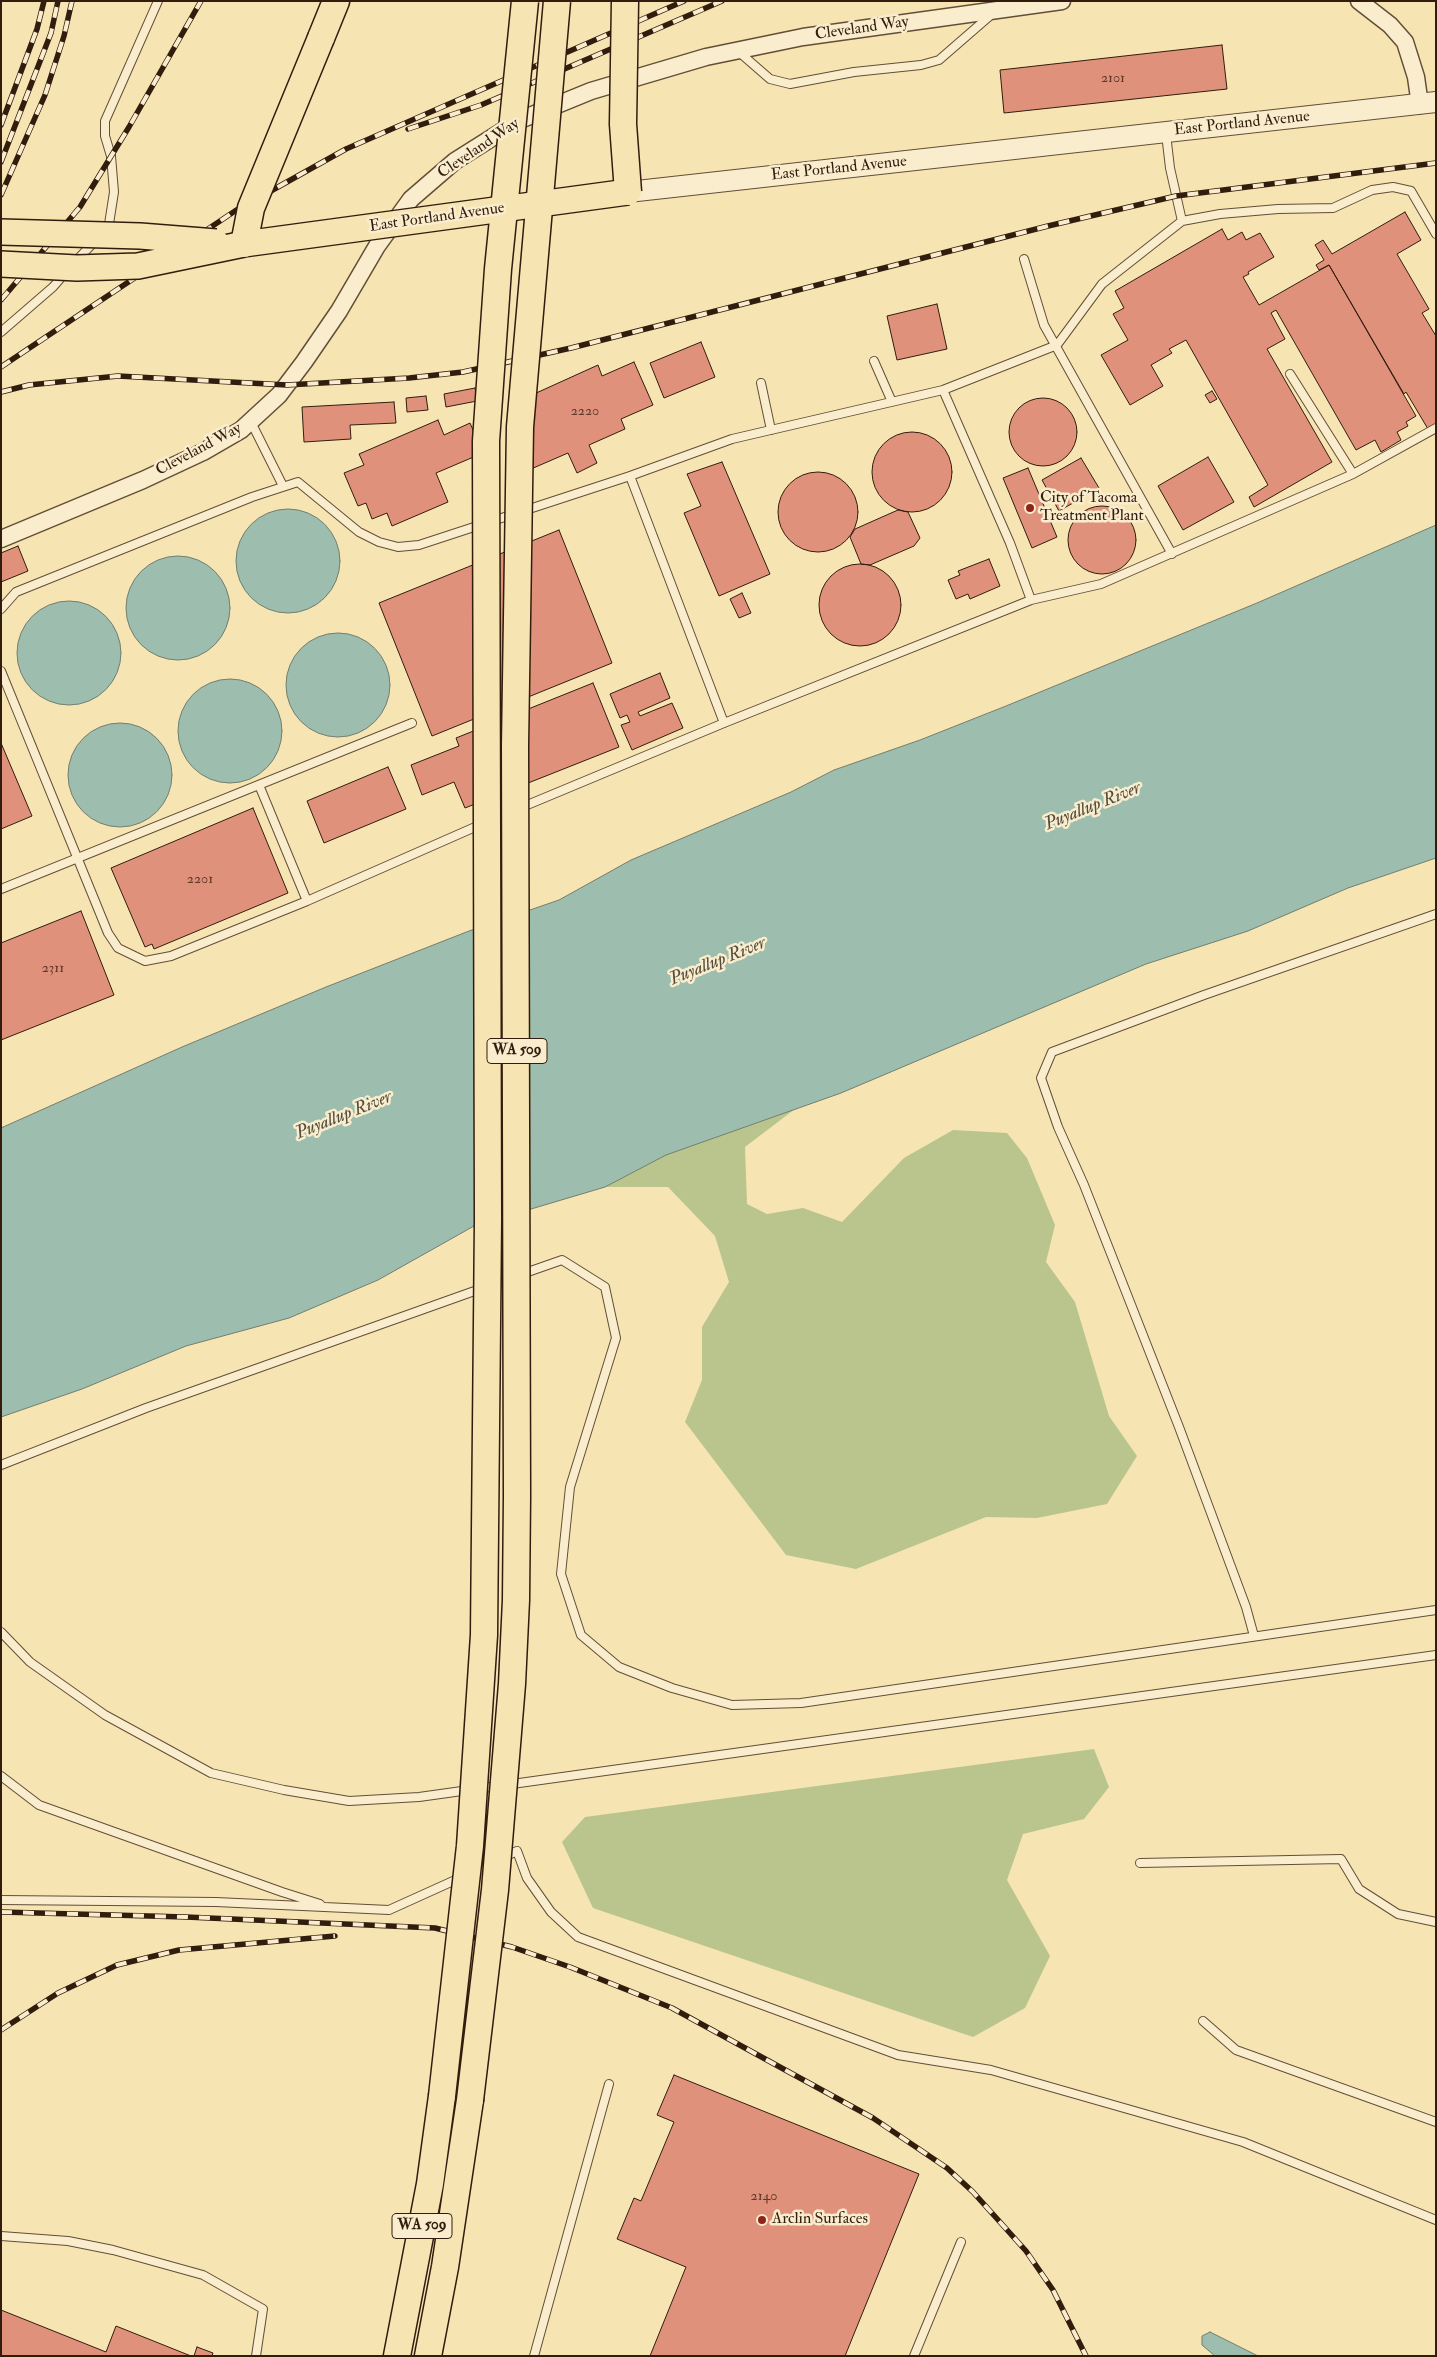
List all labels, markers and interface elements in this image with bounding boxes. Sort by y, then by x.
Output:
street label: Cleveland Way [814,13,910,45]
house number: 2101 [1101,71,1125,87]
street label: East Portland Avenue [1173,107,1311,141]
street label: Cleveland Way [435,115,523,183]
street label: East Portland Avenue [770,152,908,186]
street label: East Portland Avenue [368,199,506,237]
house number: 2220 [571,404,599,420]
street label: Cleveland Way [153,419,245,481]
place label: City of Tacoma Treatment Plant [1040,489,1144,527]
marker: City of Tacoma Treatment Plant [1024,502,1036,514]
water label: Puyallup River [1042,778,1144,836]
house number: 2201 [187,872,213,888]
water label: Puyallup River [667,933,769,991]
house number: 2311 [42,961,64,977]
road number: WA 509 [487,1038,547,1064]
water label: Puyallup River [293,1087,395,1145]
house number: 2140 [751,2189,777,2205]
place label: Arclin Surfaces [772,2210,868,2230]
road number: WA 509 [392,2214,452,2238]
marker: Arclin Surfaces [756,2214,768,2226]

